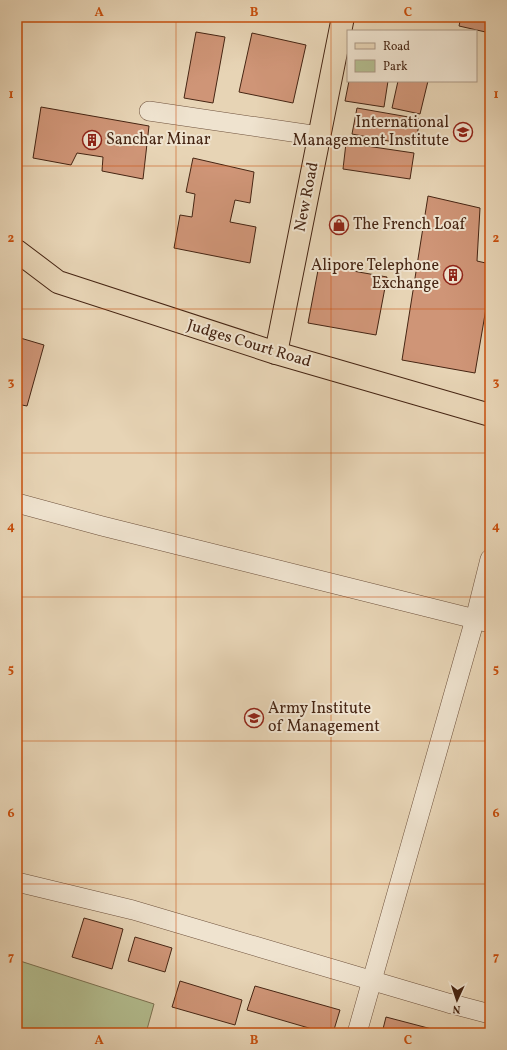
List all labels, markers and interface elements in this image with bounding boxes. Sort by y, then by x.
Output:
text: A [94,4,104,22]
text: B [250,4,259,22]
text: C [404,4,412,22]
legend [347,30,477,82]
text: Road [383,39,410,55]
text: Park [383,59,408,75]
text: 1 [8,86,14,104]
text: 1 [493,86,499,104]
place label: International Management Institute [293,112,449,152]
school or university icon: International Management Institute [452,121,474,143]
building icon: Sanchar Minar [81,129,103,151]
place label: Sanchar Minar [106,129,211,151]
street label: New Road [289,160,325,234]
shop icon: The French Loaf [328,214,350,236]
place label: The French Loaf [353,214,467,236]
text: 2 [8,230,15,248]
text: 2 [493,230,500,248]
place label: Alipore Telephone Exchange [311,255,439,295]
building icon: Alipore Telephone Exchange [442,264,464,286]
street label: Judges Court Road [184,315,314,373]
text: 3 [8,374,15,392]
text: 3 [493,374,500,392]
text: 4 [7,518,15,536]
text: 4 [492,518,500,536]
text: 5 [8,661,14,679]
text: 5 [493,661,499,679]
place label: Army Institute of Management [268,698,380,738]
school or university icon: Army Institute of Management [243,707,265,729]
text: 6 [7,805,15,823]
text: 6 [492,805,500,823]
text: 7 [8,949,14,967]
text: 7 [493,949,499,967]
north arrow [437,980,477,1020]
text: N [452,1001,461,1016]
text: A [94,1032,104,1050]
text: B [250,1032,259,1050]
text: C [404,1032,412,1050]

